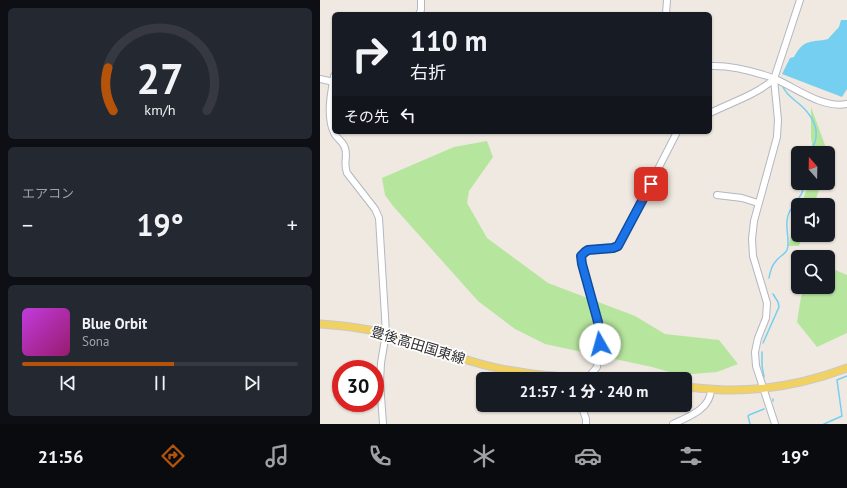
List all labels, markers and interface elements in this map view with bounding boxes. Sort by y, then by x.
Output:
text: 110 m [410,22,487,59]
icon: right [344,28,396,80]
text: 27 [136,52,184,105]
text: 右折 [410,61,446,84]
text: km/h [144,100,176,119]
icon: left [397,104,419,126]
text: その先 [344,107,389,126]
north arrow [791,146,835,190]
map controls [791,146,835,294]
pin [634,167,668,201]
icon: arrive [640,173,662,195]
text: エアコン [22,185,74,202]
button: sound [791,198,835,242]
text: 19° [136,205,184,244]
text: − [22,211,33,239]
text: + [287,211,298,239]
button: search [791,250,835,294]
text: Blue Orbit [82,314,147,333]
street label: 豊後高田国東線 [369,322,467,368]
position arrow [579,323,621,365]
text: Sona [82,333,109,350]
speed limit sign: 30 [332,360,384,412]
icon: previous [57,372,79,394]
icon: pause [149,372,171,394]
icon: next [241,372,263,394]
text: 21:57 · 1 分 · 240 m [520,382,648,401]
icon: directions [159,442,187,470]
icon: music [263,442,291,470]
icon: phone [366,442,394,470]
icon: climate [470,442,498,470]
icon: car [574,442,602,470]
icon: filters [677,442,705,470]
text: 21:56 [38,445,83,468]
text: 19° [781,445,809,468]

